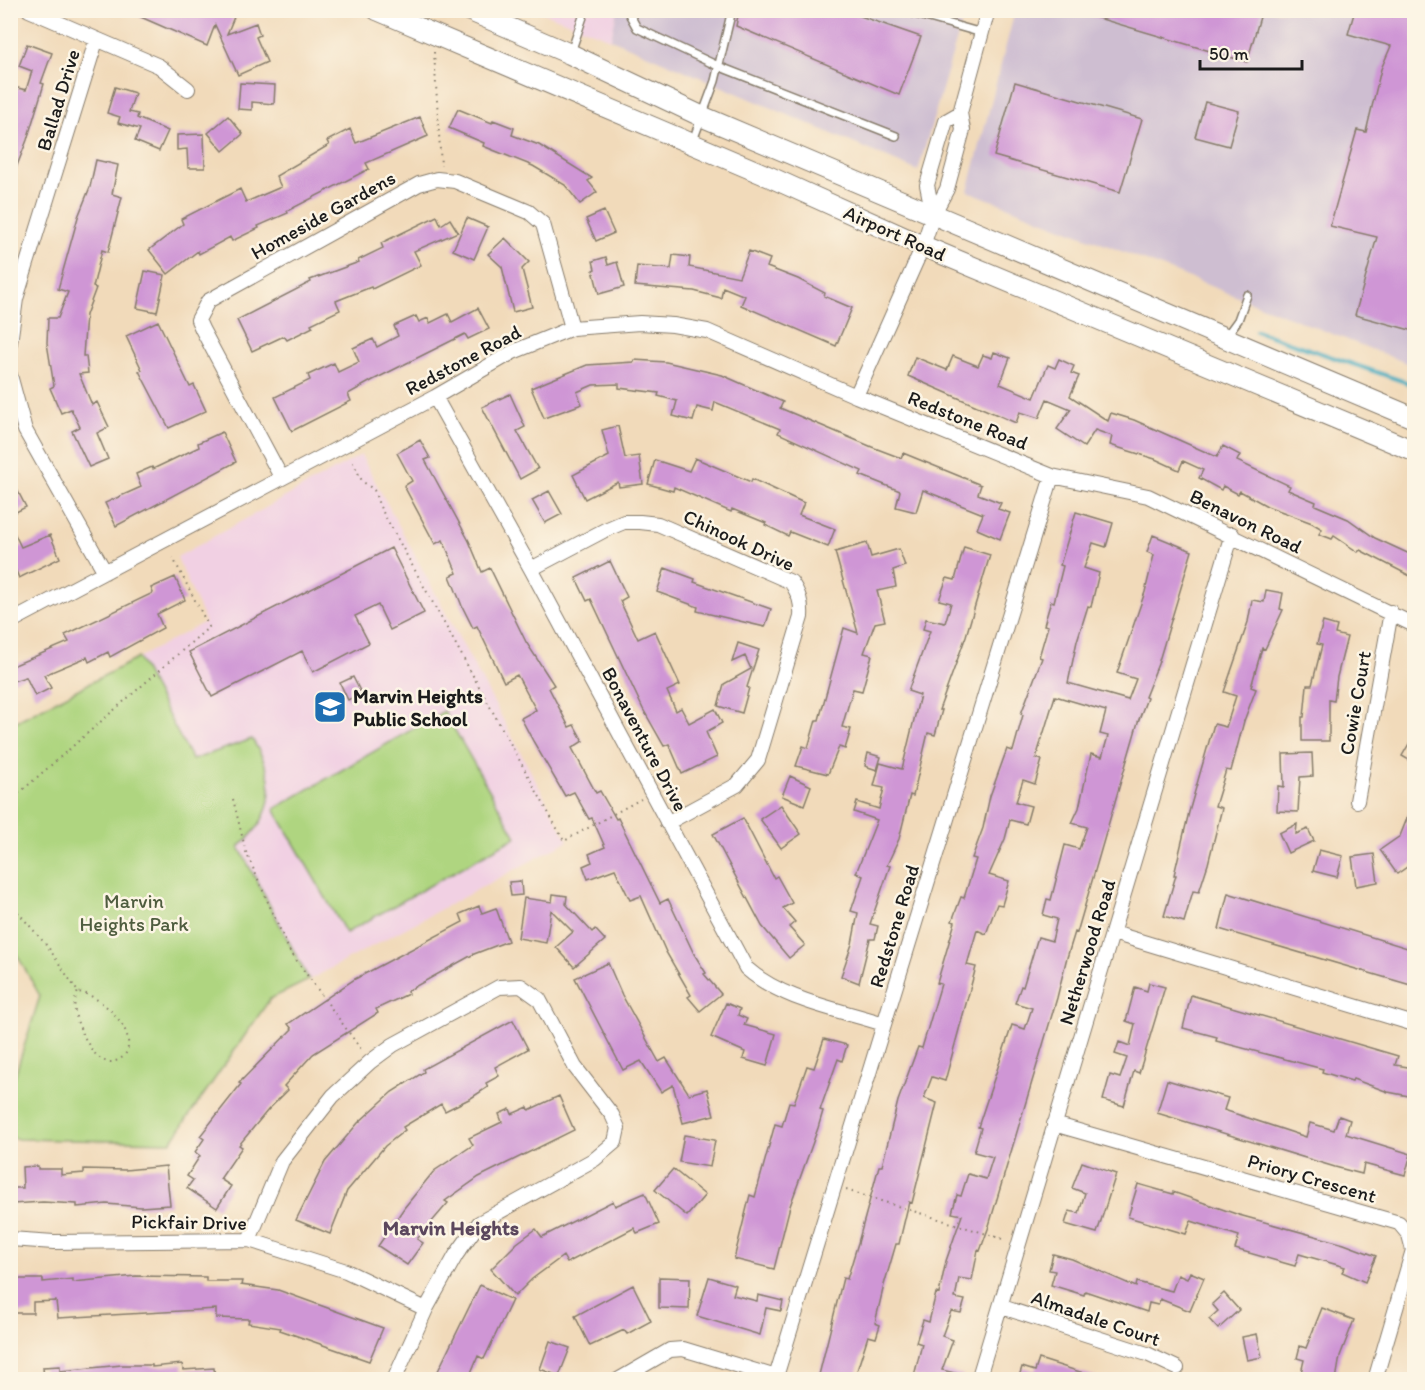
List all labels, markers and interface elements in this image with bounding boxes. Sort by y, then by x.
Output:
scale bar [1200,33,1302,71]
text: 50 m [1209,43,1249,65]
street label: Ballad Drive [31,46,85,154]
street label: Homeside Gardens [247,165,400,265]
street label: Airport Road [840,200,950,266]
street label: Redstone Road [401,319,525,400]
street label: Redstone Road [904,385,1032,455]
street label: Benavon Road [1186,483,1306,559]
street label: Chinook Drive [680,504,798,576]
street label: Cowie Court [1334,648,1376,757]
street label: Bonaventure Drive [597,663,693,815]
place label: Marvin Heights Public School [353,684,483,731]
school or university icon: Marvin Heights Public School [312,689,348,725]
street label: Redstone Road [864,861,924,990]
street label: Netherwood Road [1053,876,1121,1028]
park label: Marvin Heights Park [80,889,189,936]
street label: Priory Crescent [1245,1148,1380,1208]
street label: Pickfair Drive [131,1209,247,1235]
district label: Marvin Heights [383,1215,519,1241]
street label: Almadale Court [1028,1285,1164,1351]

